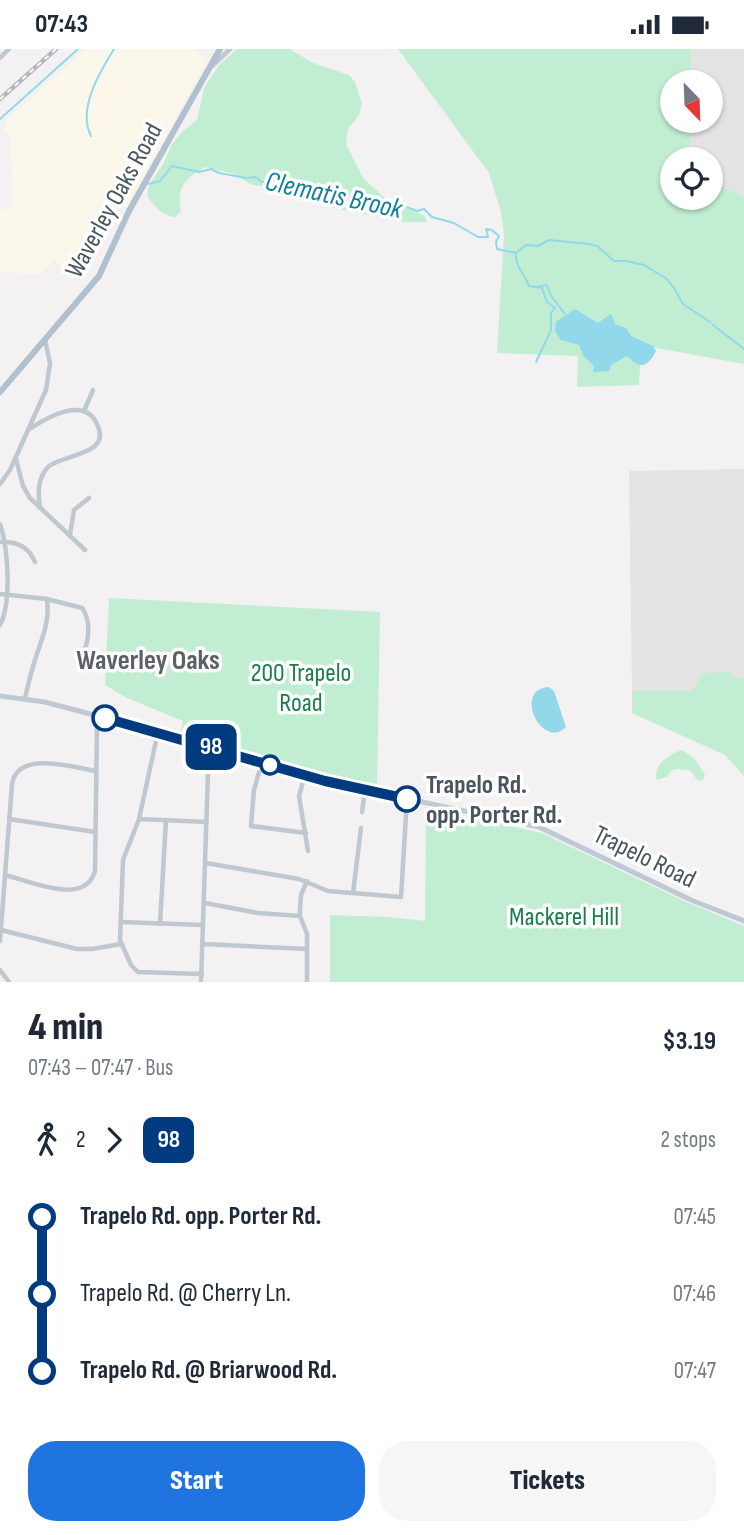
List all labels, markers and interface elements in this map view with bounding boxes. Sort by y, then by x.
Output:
text: 07:43 [35,9,88,40]
north arrow [660,70,723,133]
map controls [660,70,723,210]
street label: Waverley Oaks Road [59,118,170,283]
button: locate [660,147,723,210]
water label: Clematis Brook [262,165,407,226]
district label: Waverley Oaks [76,644,220,677]
park label: 200 Trapelo Road [251,658,351,719]
unlabelled marker [92,705,118,731]
line badge: 98 [180,724,242,770]
text: 98 [200,732,222,761]
unlabelled marker [260,755,280,775]
place label: Trapelo Rd. opp. Porter Rd. [426,770,563,831]
marker: Trapelo Rd. opp. Porter Rd. [394,786,420,812]
street label: Trapelo Road [588,819,701,895]
park label: Mackerel Hill [509,902,619,933]
text: 4 min [28,1005,103,1050]
text: $3.19 [662,1026,716,1057]
text: 07:43 – 07:47 · Bus [28,1054,173,1082]
icon: walk [28,1121,66,1159]
icon: forward [95,1121,133,1159]
text: 98 [157,1125,180,1154]
text: 2 [76,1126,85,1154]
text: 2 stops [660,1126,716,1154]
text: Trapelo Rd. opp. Porter Rd. [80,1201,322,1232]
text: 07:45 [673,1203,716,1231]
text: Trapelo Rd. @ Cherry Ln. [80,1278,291,1309]
text: 07:46 [673,1280,716,1308]
text: Trapelo Rd. @ Briarwood Rd. [80,1355,337,1386]
text: 07:47 [674,1357,716,1385]
button: Start [28,1441,365,1521]
button: Tickets [379,1441,716,1521]

